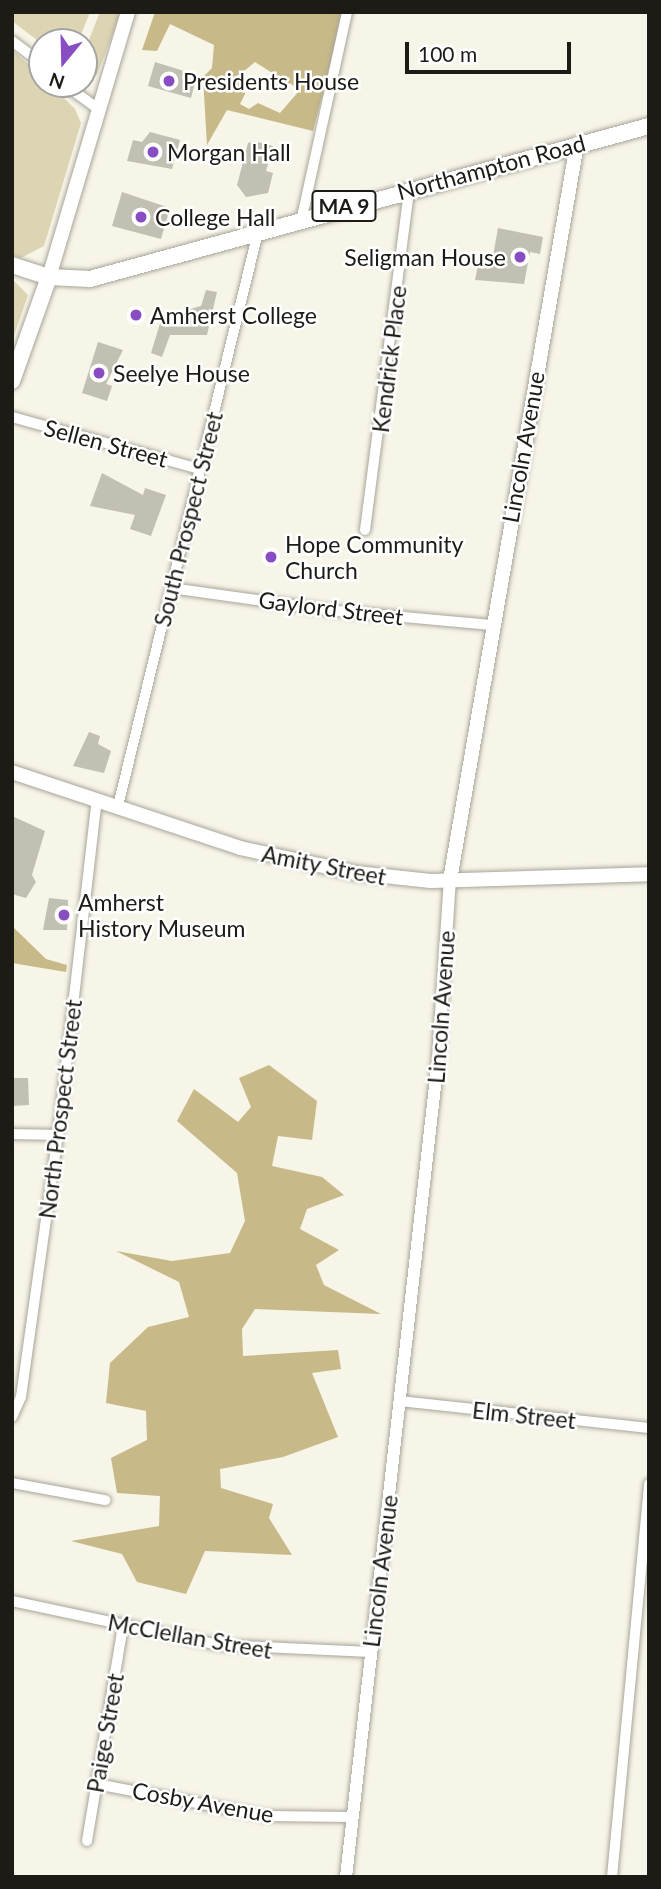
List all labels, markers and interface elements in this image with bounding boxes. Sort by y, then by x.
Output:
north arrow [28,28,98,98]
scale bar [409,28,575,72]
text: 100 m [418,41,477,66]
place label: Presidents House [183,67,359,95]
text: N [46,68,67,95]
marker: Presidents House [161,73,177,89]
street label: Northampton Road [394,129,588,205]
place label: Morgan Hall [167,138,291,166]
marker: Morgan Hall [145,144,161,160]
road number: MA 9 [311,188,377,224]
place label: College Hall [155,203,275,231]
marker: College Hall [133,209,149,225]
place label: Seligman House [344,243,506,271]
marker: Seligman House [512,249,528,265]
street label: Kendrick Place [366,284,412,434]
place label: Amherst College [150,301,317,329]
marker: Amherst College [128,307,144,323]
place label: Seelye House [113,359,250,387]
marker: Seelye House [91,365,107,381]
street label: Lincoln Avenue [496,369,550,525]
street label: South Prospect Street [148,409,228,629]
street label: Sellen Street [41,413,171,473]
place label: Hope Community Church [285,530,463,584]
marker: Hope Community Church [263,549,279,565]
street label: Gaylord Street [257,585,405,631]
street label: Amity Street [259,839,389,891]
place label: Amherst History Museum [78,888,246,942]
marker: Amherst History Museum [56,907,72,923]
street label: Lincoln Avenue [422,929,460,1085]
street label: North Prospect Street [33,998,87,1220]
street label: Elm Street [471,1396,577,1434]
street label: Lincoln Avenue [357,1493,403,1649]
street label: McClellan Street [106,1608,274,1664]
street label: Paige Street [81,1671,129,1795]
street label: Cosby Avenue [129,1776,277,1828]

